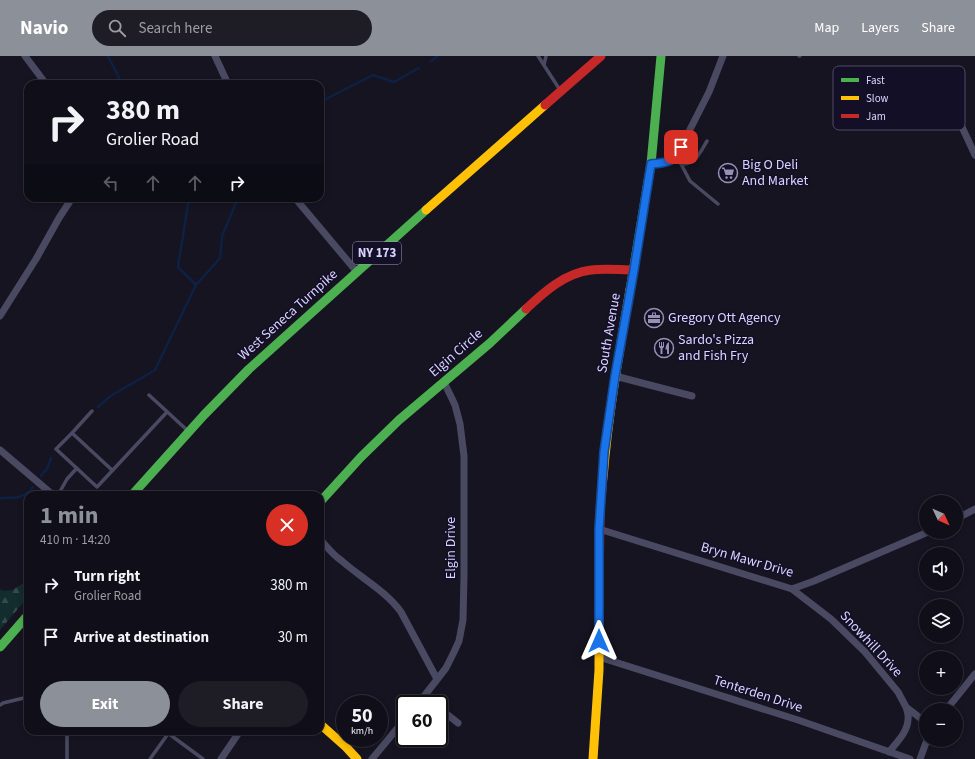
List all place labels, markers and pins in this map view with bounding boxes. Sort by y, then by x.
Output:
pin [664,130,698,164]
place label: Big O Deli And Market [742,155,808,191]
supermarket icon: Big O Deli And Market [717,162,739,184]
office icon: Gregory Ott Agency [643,307,665,329]
place label: Gregory Ott Agency [668,308,781,328]
place label: Sardo's Pizza and Fish Fry [678,330,754,366]
restaurant icon: Sardo's Pizza and Fish Fry [653,337,675,359]

